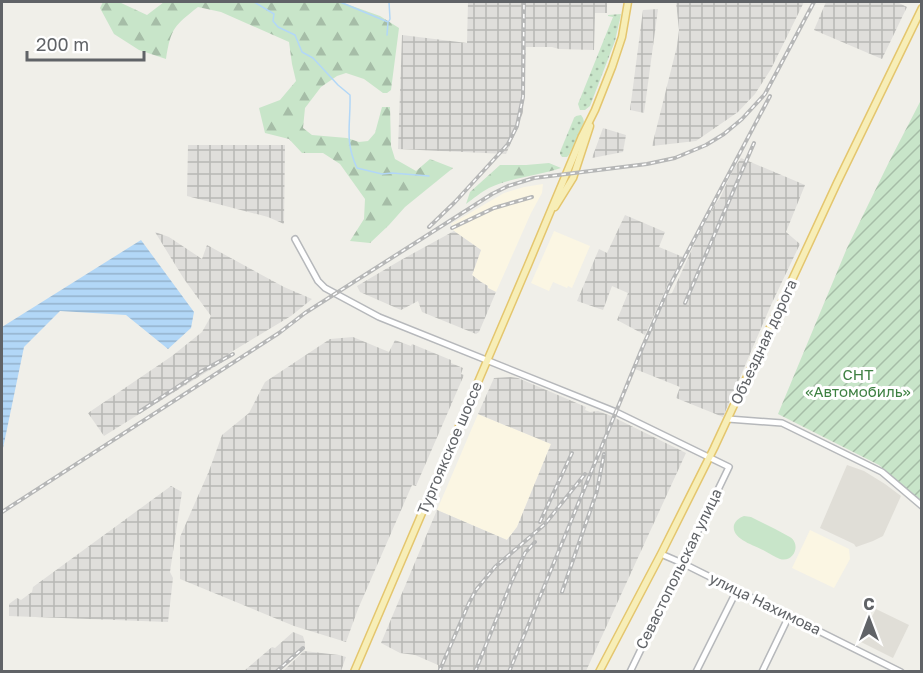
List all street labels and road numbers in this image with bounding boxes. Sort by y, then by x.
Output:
street label: Объездная дорога [726,276,800,407]
street label: Тургоякское шоссе [413,378,485,517]
street label: Севастопольская улица [631,485,725,652]
street label: улица Нахимова [707,568,824,638]

